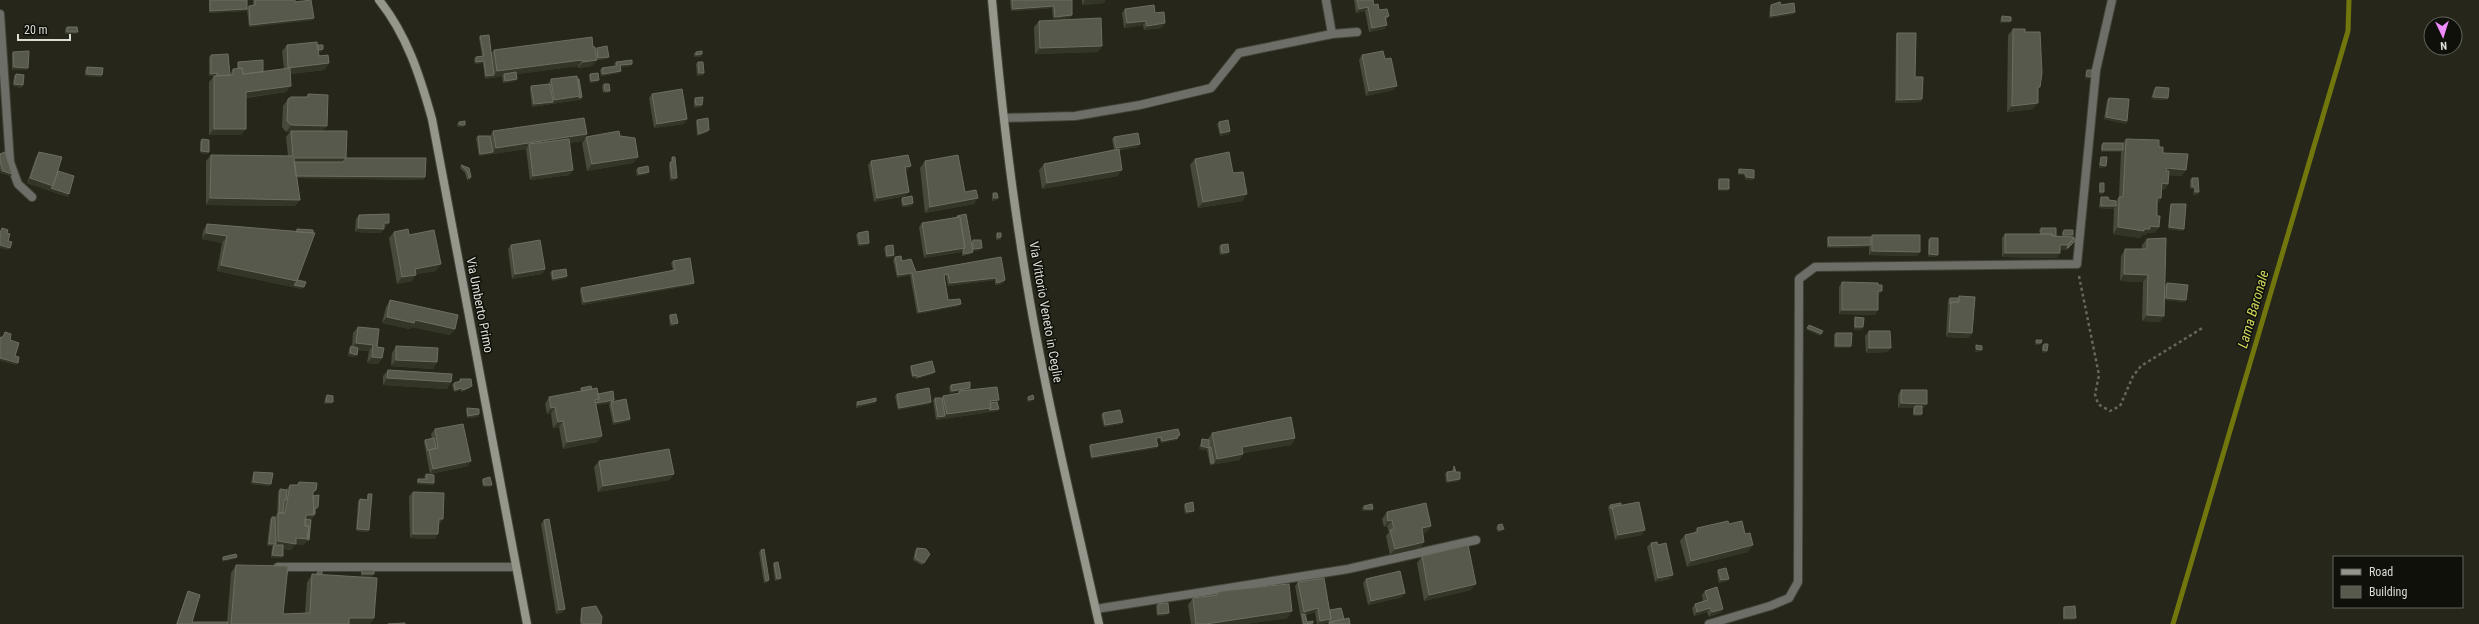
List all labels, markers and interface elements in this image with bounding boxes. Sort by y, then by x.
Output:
scale bar [18,16,70,42]
north arrow [2423,16,2463,56]
text: 20 m [24,23,48,37]
text: N [2440,39,2447,52]
street label: Via Vittorio Veneto in Ceglie [1026,240,1066,384]
street label: Via Umberto Primo [463,256,497,354]
water label: Lama Baronale [2234,268,2272,350]
legend [2333,556,2463,608]
text: Road [2369,565,2393,579]
text: Building [2369,585,2407,599]

